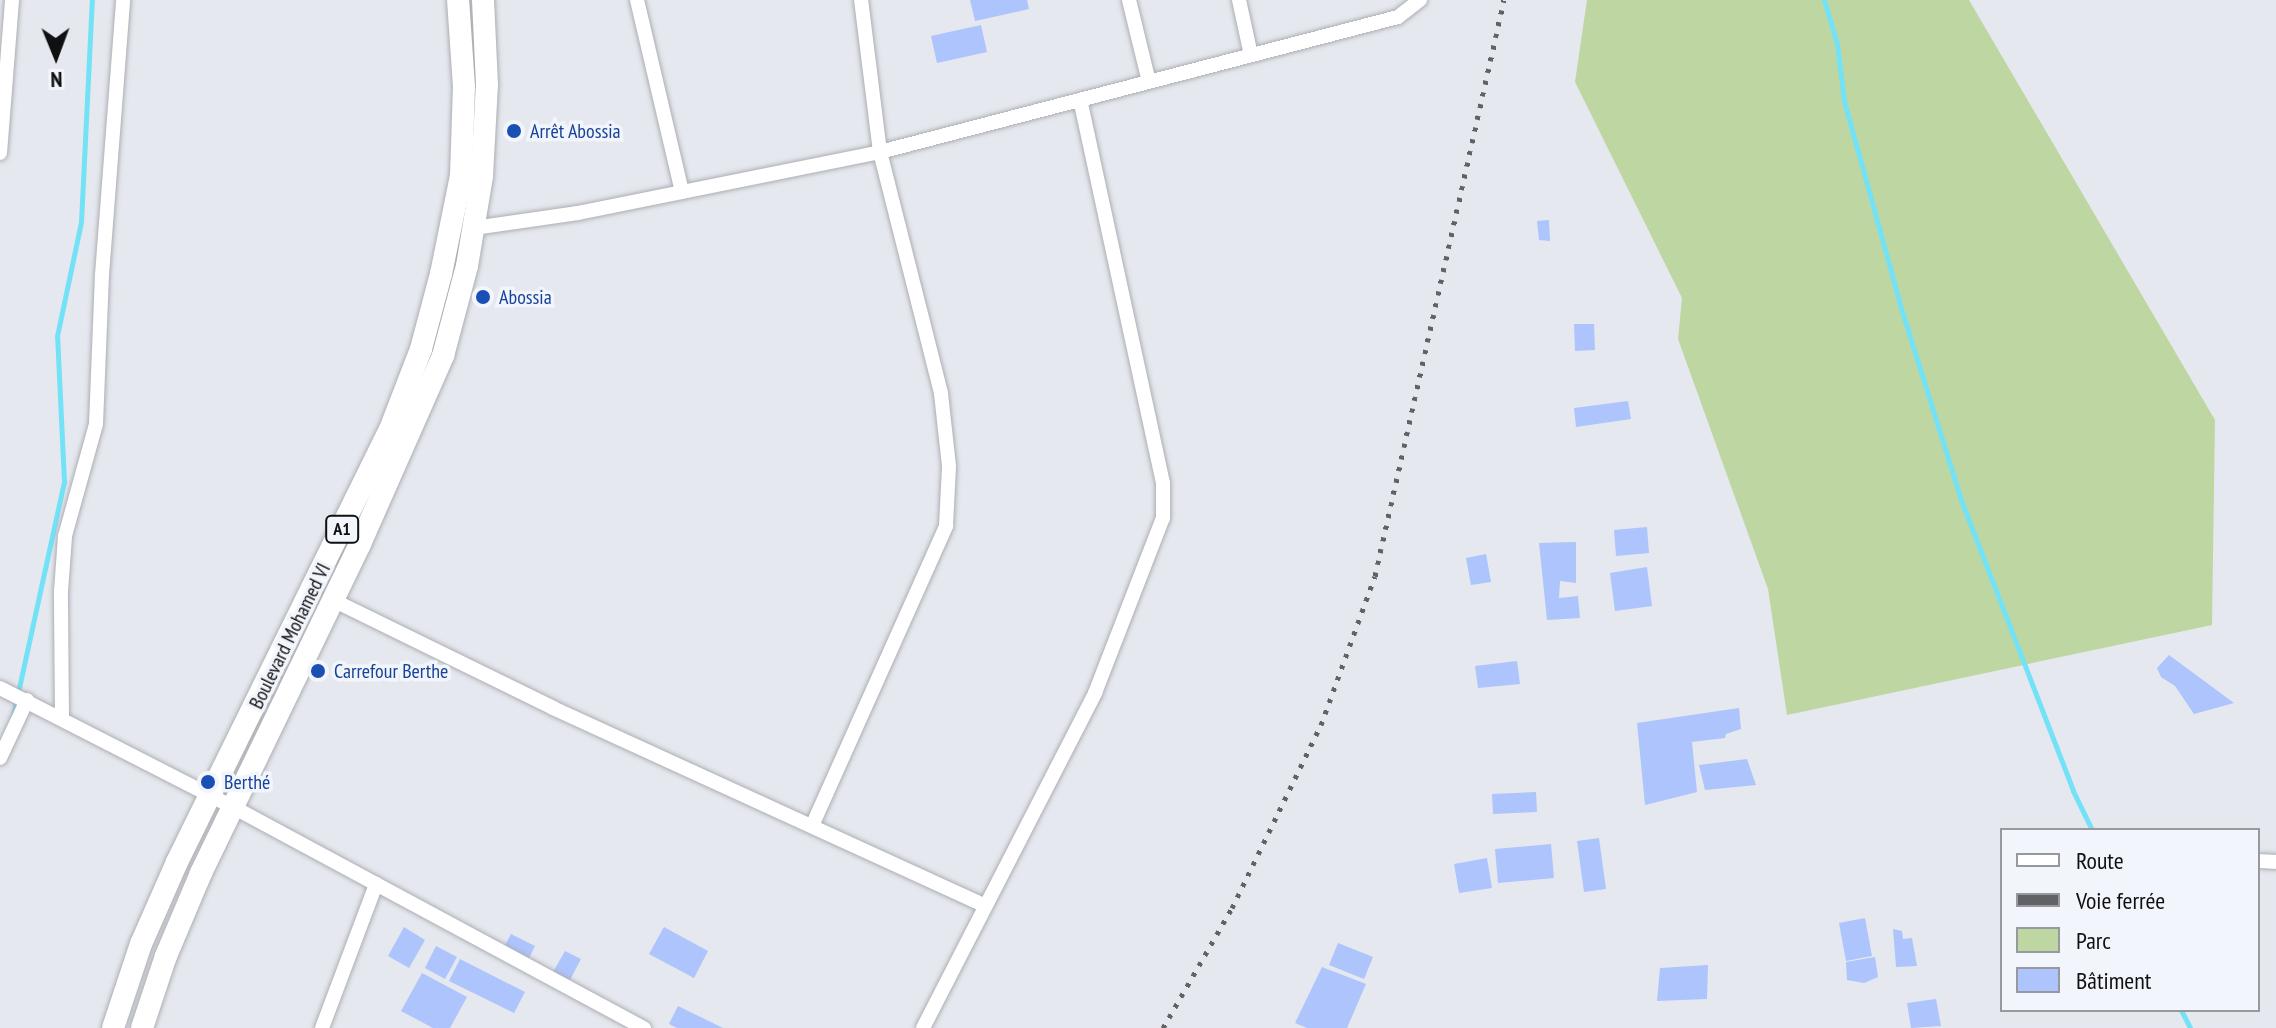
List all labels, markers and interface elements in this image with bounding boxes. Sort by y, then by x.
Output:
north arrow [16,16,96,96]
text: N [50,66,63,94]
place label: Arrêt Abossia [530,119,621,143]
marker: Arrêt Abossia [505,122,523,140]
place label: Abossia [499,285,552,309]
marker: Abossia [474,288,492,306]
road number: A1 [324,515,360,543]
street label: Boulevard Mohamed VI [244,559,336,713]
place label: Carrefour Berthe [334,659,448,683]
marker: Carrefour Berthe [309,662,327,680]
place label: Berthé [224,770,270,794]
marker: Berthé [199,773,217,791]
legend [2000,828,2260,1012]
text: Route [2076,845,2124,876]
text: Voie ferrée [2076,885,2165,916]
text: Parc [2076,925,2111,956]
text: Bâtiment [2076,965,2151,996]

